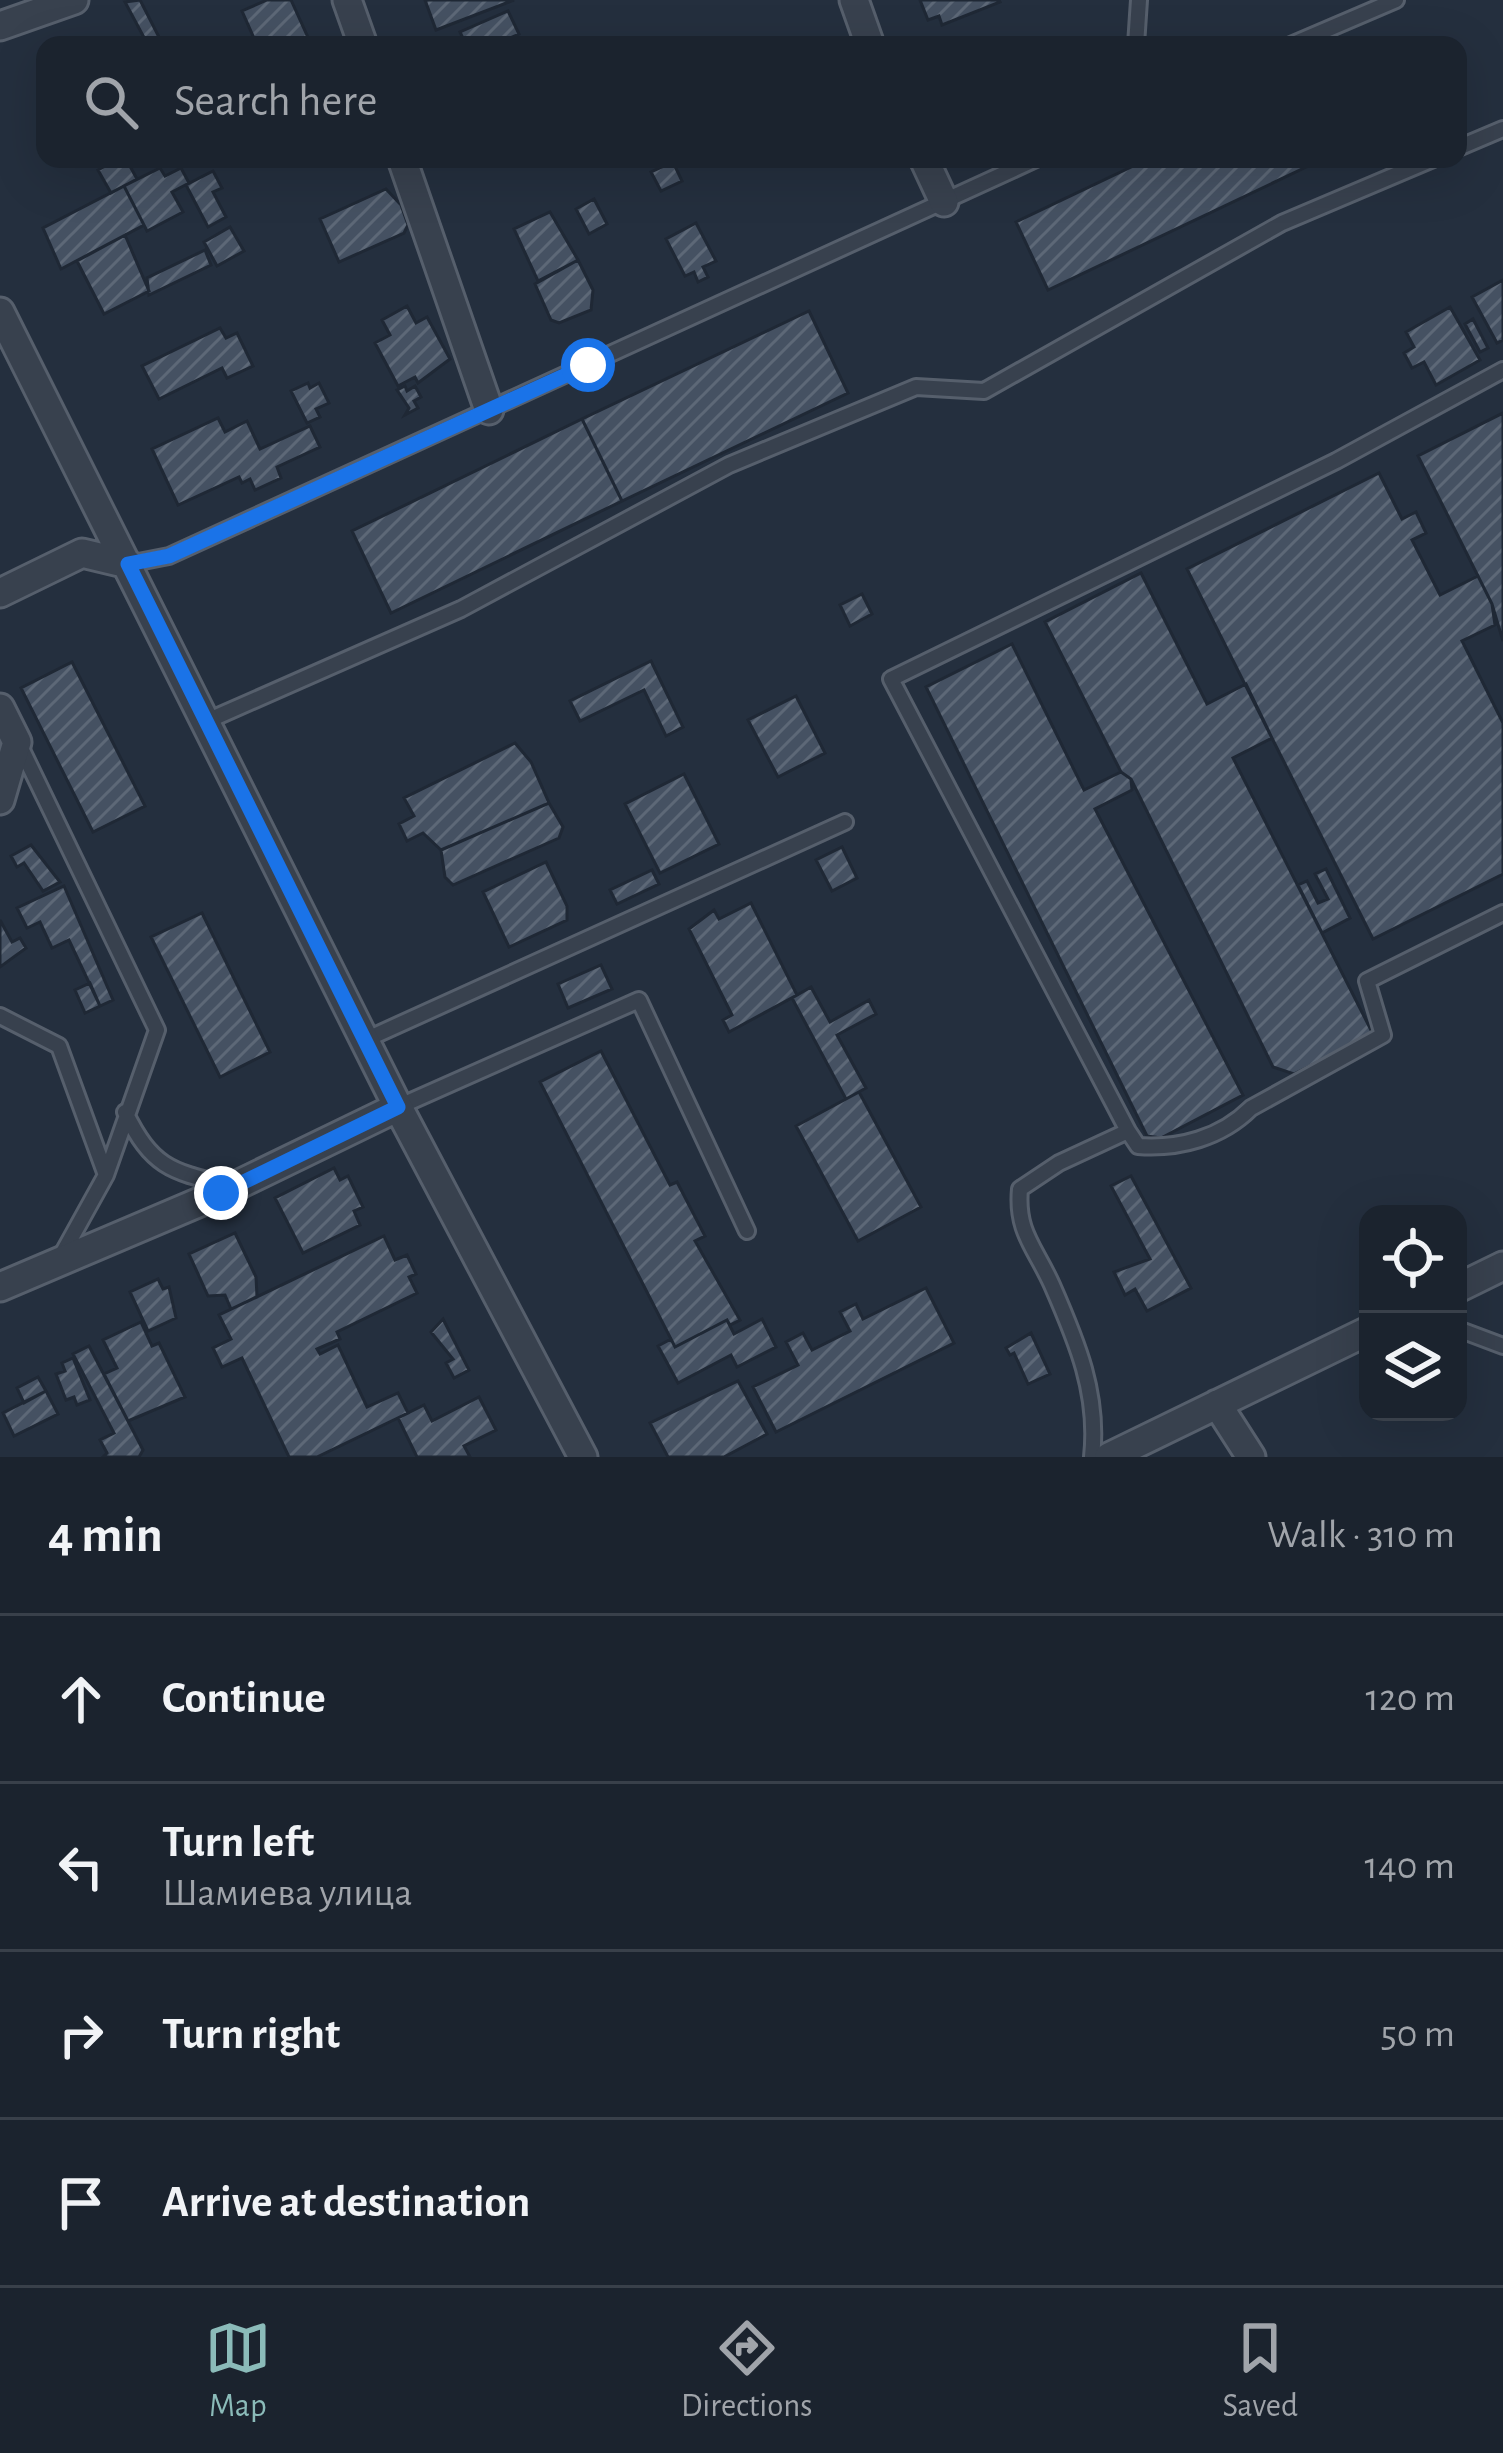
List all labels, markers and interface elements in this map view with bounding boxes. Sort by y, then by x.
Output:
search box [36,36,1467,168]
icon: search [78,69,144,135]
text: Search here [174,79,377,124]
route start [561,338,615,392]
route end [194,1166,248,1220]
map controls [1359,1205,1467,1421]
button: locate [1359,1205,1467,1313]
button: layers [1359,1313,1467,1421]
text: 4 min [48,1510,163,1561]
text: Walk · 310 m [1267,1516,1455,1555]
icon: ahead [48,1666,114,1732]
text: Continue [162,1676,326,1721]
text: 120 m [1366,1679,1455,1718]
text: Turn left [162,1820,314,1865]
icon: left [48,1834,114,1900]
text: 140 m [1365,1847,1455,1886]
text: Шамиева улица [162,1874,412,1913]
icon: right [48,2002,114,2068]
text: Turn right [162,2012,340,2057]
text: 50 m [1380,2015,1455,2054]
icon: arrive [48,2170,114,2236]
text: Arrive at destination [162,2180,530,2225]
tab: Map [205,2315,271,2427]
tab: Directions [681,2315,812,2427]
tab: Saved [1222,2315,1298,2427]

